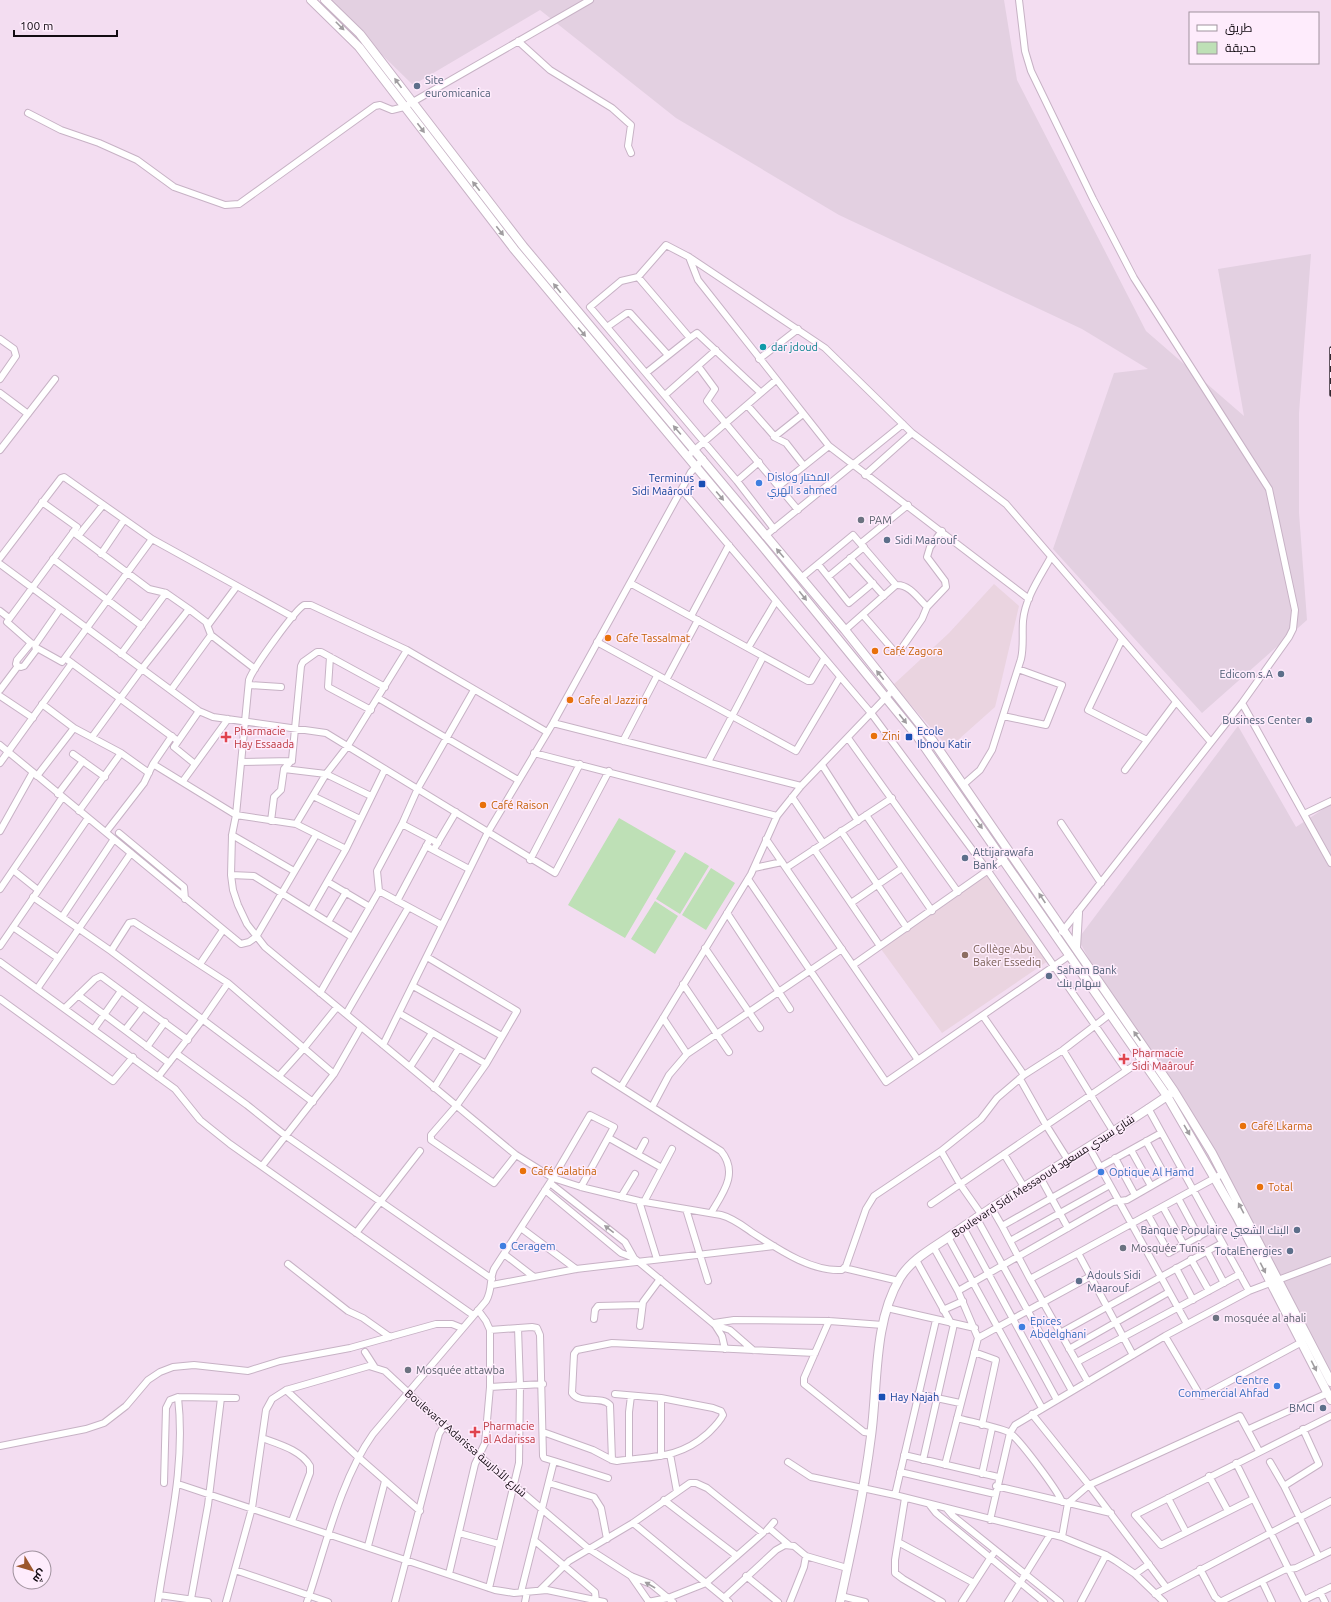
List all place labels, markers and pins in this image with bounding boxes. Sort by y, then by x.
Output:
place label: Site euromicanica [425,74,491,99]
marker: Site euromicanica [412,81,422,91]
place label: dar jdoud [771,341,818,353]
marker: dar jdoud [758,342,768,352]
place label: Dislog المختار الهري s ahmed [767,471,837,499]
place label: Terminus Sidi Maârouf [632,472,695,497]
marker: Dislog المختار الهري s ahmed [754,478,764,488]
marker: Terminus Sidi Maârouf [697,479,707,489]
place label: PAM [869,514,892,526]
marker: PAM [856,515,866,525]
place label: Sidi Maarouf [895,534,958,546]
marker: Sidi Maarouf [882,535,892,545]
place label: Cafe Tassalmat [616,632,691,644]
marker: Cafe Tassalmat [603,633,613,643]
place label: Café Zagora [883,645,943,657]
marker: Café Zagora [870,646,880,656]
place label: Edicom s.A [1219,668,1274,680]
marker: Edicom s.A [1276,669,1286,679]
place label: Cafe al Jazzira [578,694,648,706]
marker: Cafe al Jazzira [565,695,575,705]
place label: Business Center [1222,714,1302,726]
marker: Business Center [1304,715,1314,725]
place label: Pharmacie Hay Essaada [234,725,294,750]
place label: Ecole Ibnou Katir [917,725,972,750]
place label: Zini [882,730,900,742]
marker: Zini [869,731,879,741]
marker: Pharmacie Hay Essaada [221,732,231,742]
marker: Ecole Ibnou Katir [904,732,914,742]
place label: Café Raison [491,799,549,811]
marker: Café Raison [478,800,488,810]
place label: Attijarawafa Bank [973,846,1034,871]
marker: Attijarawafa Bank [960,853,970,863]
place label: Collège Abu Baker Essediq [973,943,1041,968]
marker: Collège Abu Baker Essediq [960,950,970,960]
place label: Saham Bank سهام بنك [1057,964,1117,991]
marker: Saham Bank سهام بنك [1044,971,1054,981]
place label: Pharmacie Sidi Maârouf [1132,1047,1195,1072]
marker: Pharmacie Sidi Maârouf [1119,1054,1129,1064]
place label: Café Lkarma [1251,1120,1312,1132]
marker: Café Lkarma [1238,1121,1248,1131]
place label: Café Galatina [531,1165,597,1177]
marker: Café Galatina [518,1166,528,1176]
place label: Optique Al Hamd [1109,1166,1194,1178]
marker: Optique Al Hamd [1096,1167,1106,1177]
place label: Total [1268,1181,1293,1193]
marker: Total [1255,1182,1265,1192]
place label: Banque Populaire البنك الشعبي [1141,1224,1289,1239]
marker: Banque Populaire البنك الشعبي [1292,1225,1302,1235]
place label: Ceragem [511,1240,556,1252]
marker: Ceragem [498,1241,508,1251]
place label: Mosquée Tunis [1131,1242,1205,1254]
marker: Mosquée Tunis [1118,1243,1128,1253]
place label: TotalEnergies [1215,1245,1282,1257]
marker: TotalEnergies [1285,1246,1295,1256]
place label: Adouls Sidi Maarouf [1087,1269,1141,1294]
marker: Adouls Sidi Maarouf [1074,1276,1084,1286]
place label: mosquée al ahali [1224,1312,1306,1324]
marker: mosquée al ahali [1211,1313,1221,1323]
place label: Epices Abdelghani [1030,1315,1086,1340]
marker: Epices Abdelghani [1017,1322,1027,1332]
place label: Mosquée attawba [416,1364,505,1376]
marker: Mosquée attawba [403,1365,413,1375]
place label: Centre Commercial Ahfad [1178,1374,1269,1399]
marker: Centre Commercial Ahfad [1272,1381,1282,1391]
place label: Hay Najah [890,1391,939,1403]
marker: Hay Najah [877,1392,887,1402]
place label: BMCI [1289,1402,1315,1414]
marker: BMCI [1318,1403,1328,1413]
place label: Pharmacie al Adarissa [483,1420,535,1445]
marker: Pharmacie al Adarissa [470,1427,480,1437]

